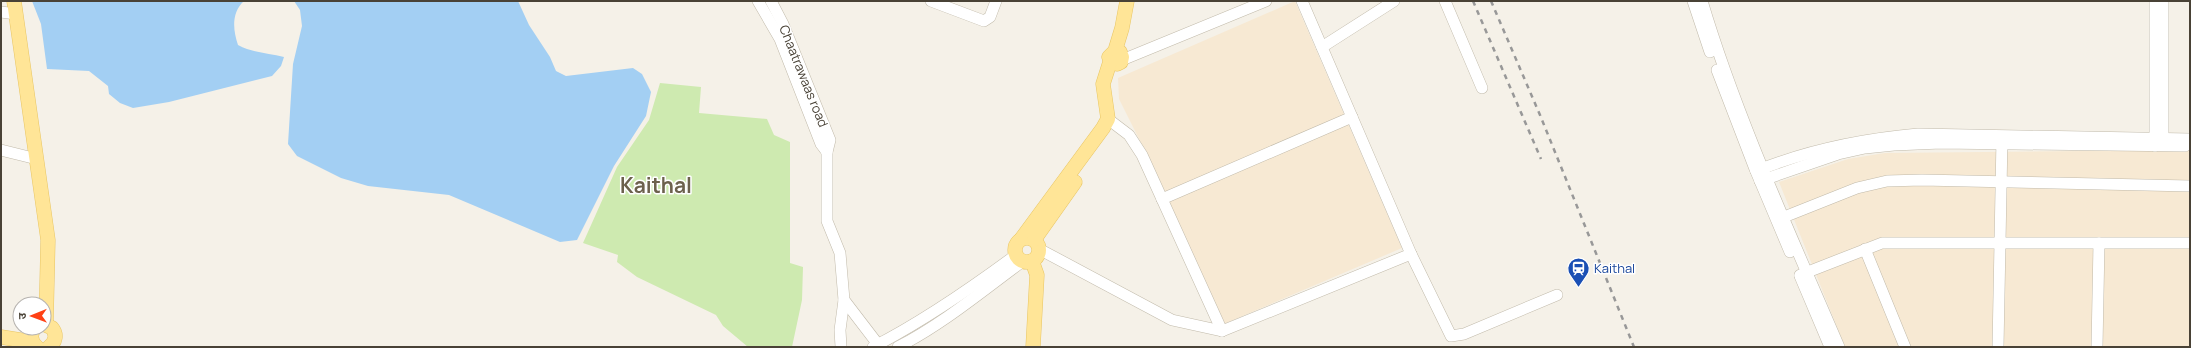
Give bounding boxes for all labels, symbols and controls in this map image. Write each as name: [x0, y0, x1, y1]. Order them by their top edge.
street label: Chaatrawaas road: [775, 22, 833, 130]
district label: Kaithal: [620, 171, 692, 199]
station icon: Kaithal: [1566, 255, 1592, 288]
place label: Kaithal: [1594, 259, 1635, 277]
north arrow: [12, 296, 52, 336]
text: उ: [14, 312, 29, 320]

